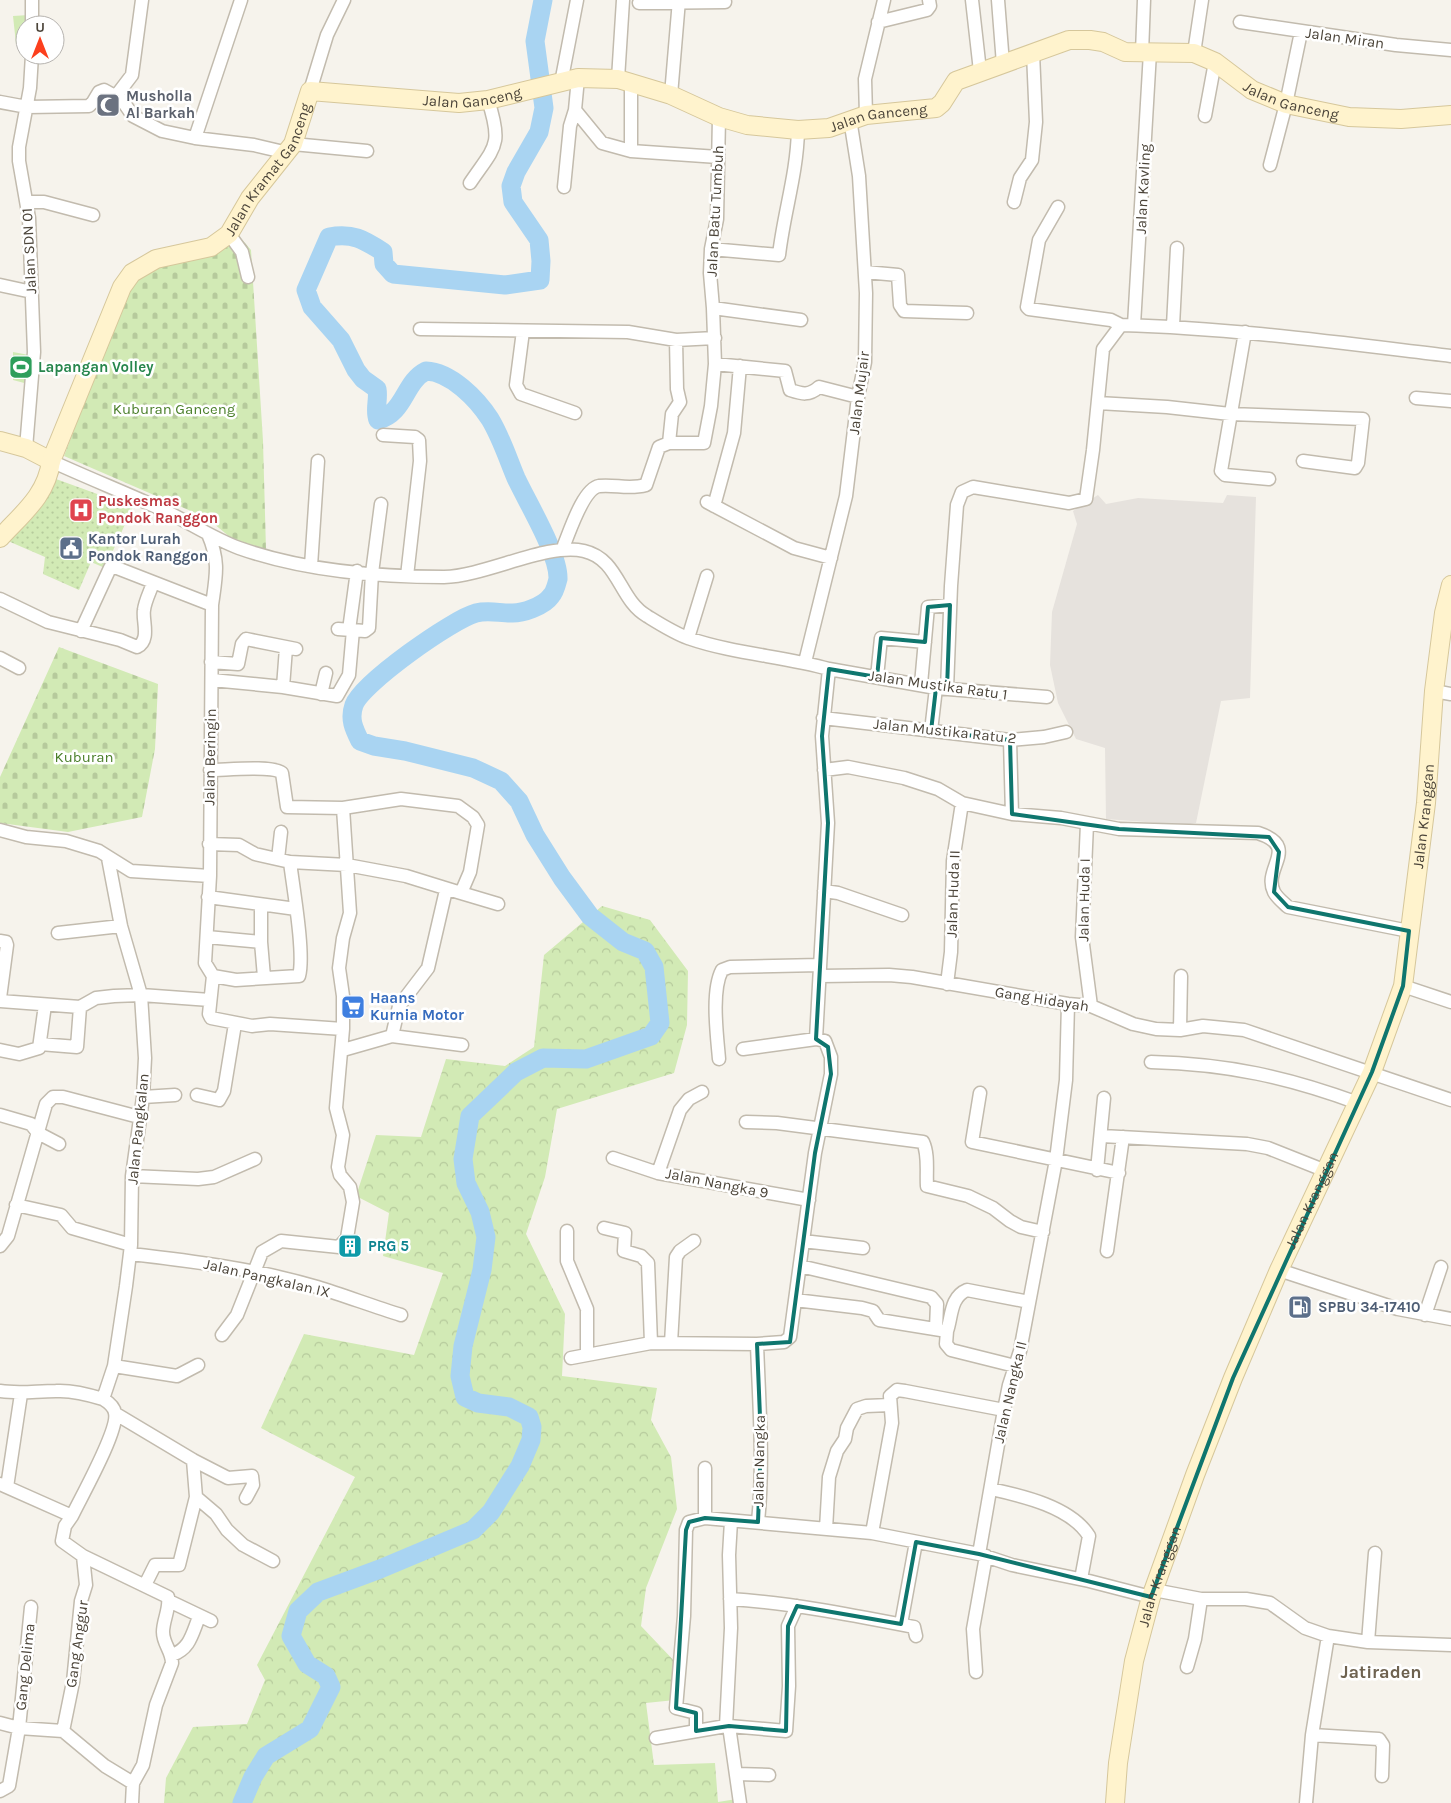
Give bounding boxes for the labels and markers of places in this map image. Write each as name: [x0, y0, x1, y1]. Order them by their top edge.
place label: Musholla Al Barkah: [126, 87, 195, 122]
mosque icon: Musholla Al Barkah: [95, 92, 121, 118]
sports icon: Lapangan Volley: [8, 354, 34, 380]
place label: Lapangan Volley: [38, 358, 154, 376]
place label: Puskesmas Pondok Ranggon: [98, 492, 218, 527]
hospital icon: Puskesmas Pondok Ranggon: [68, 497, 94, 523]
place label: Kantor Lurah Pondok Ranggon: [88, 530, 208, 565]
public building icon: Kantor Lurah Pondok Ranggon: [58, 535, 84, 561]
place label: Haans Kurnia Motor: [370, 989, 464, 1024]
supermarket icon: Haans Kurnia Motor: [340, 994, 366, 1020]
building icon: PRG 5: [337, 1233, 363, 1259]
place label: PRG 5: [368, 1237, 409, 1255]
fuel station icon: SPBU 34-17410: [1287, 1294, 1313, 1320]
place label: SPBU 34-17410: [1318, 1298, 1421, 1316]

